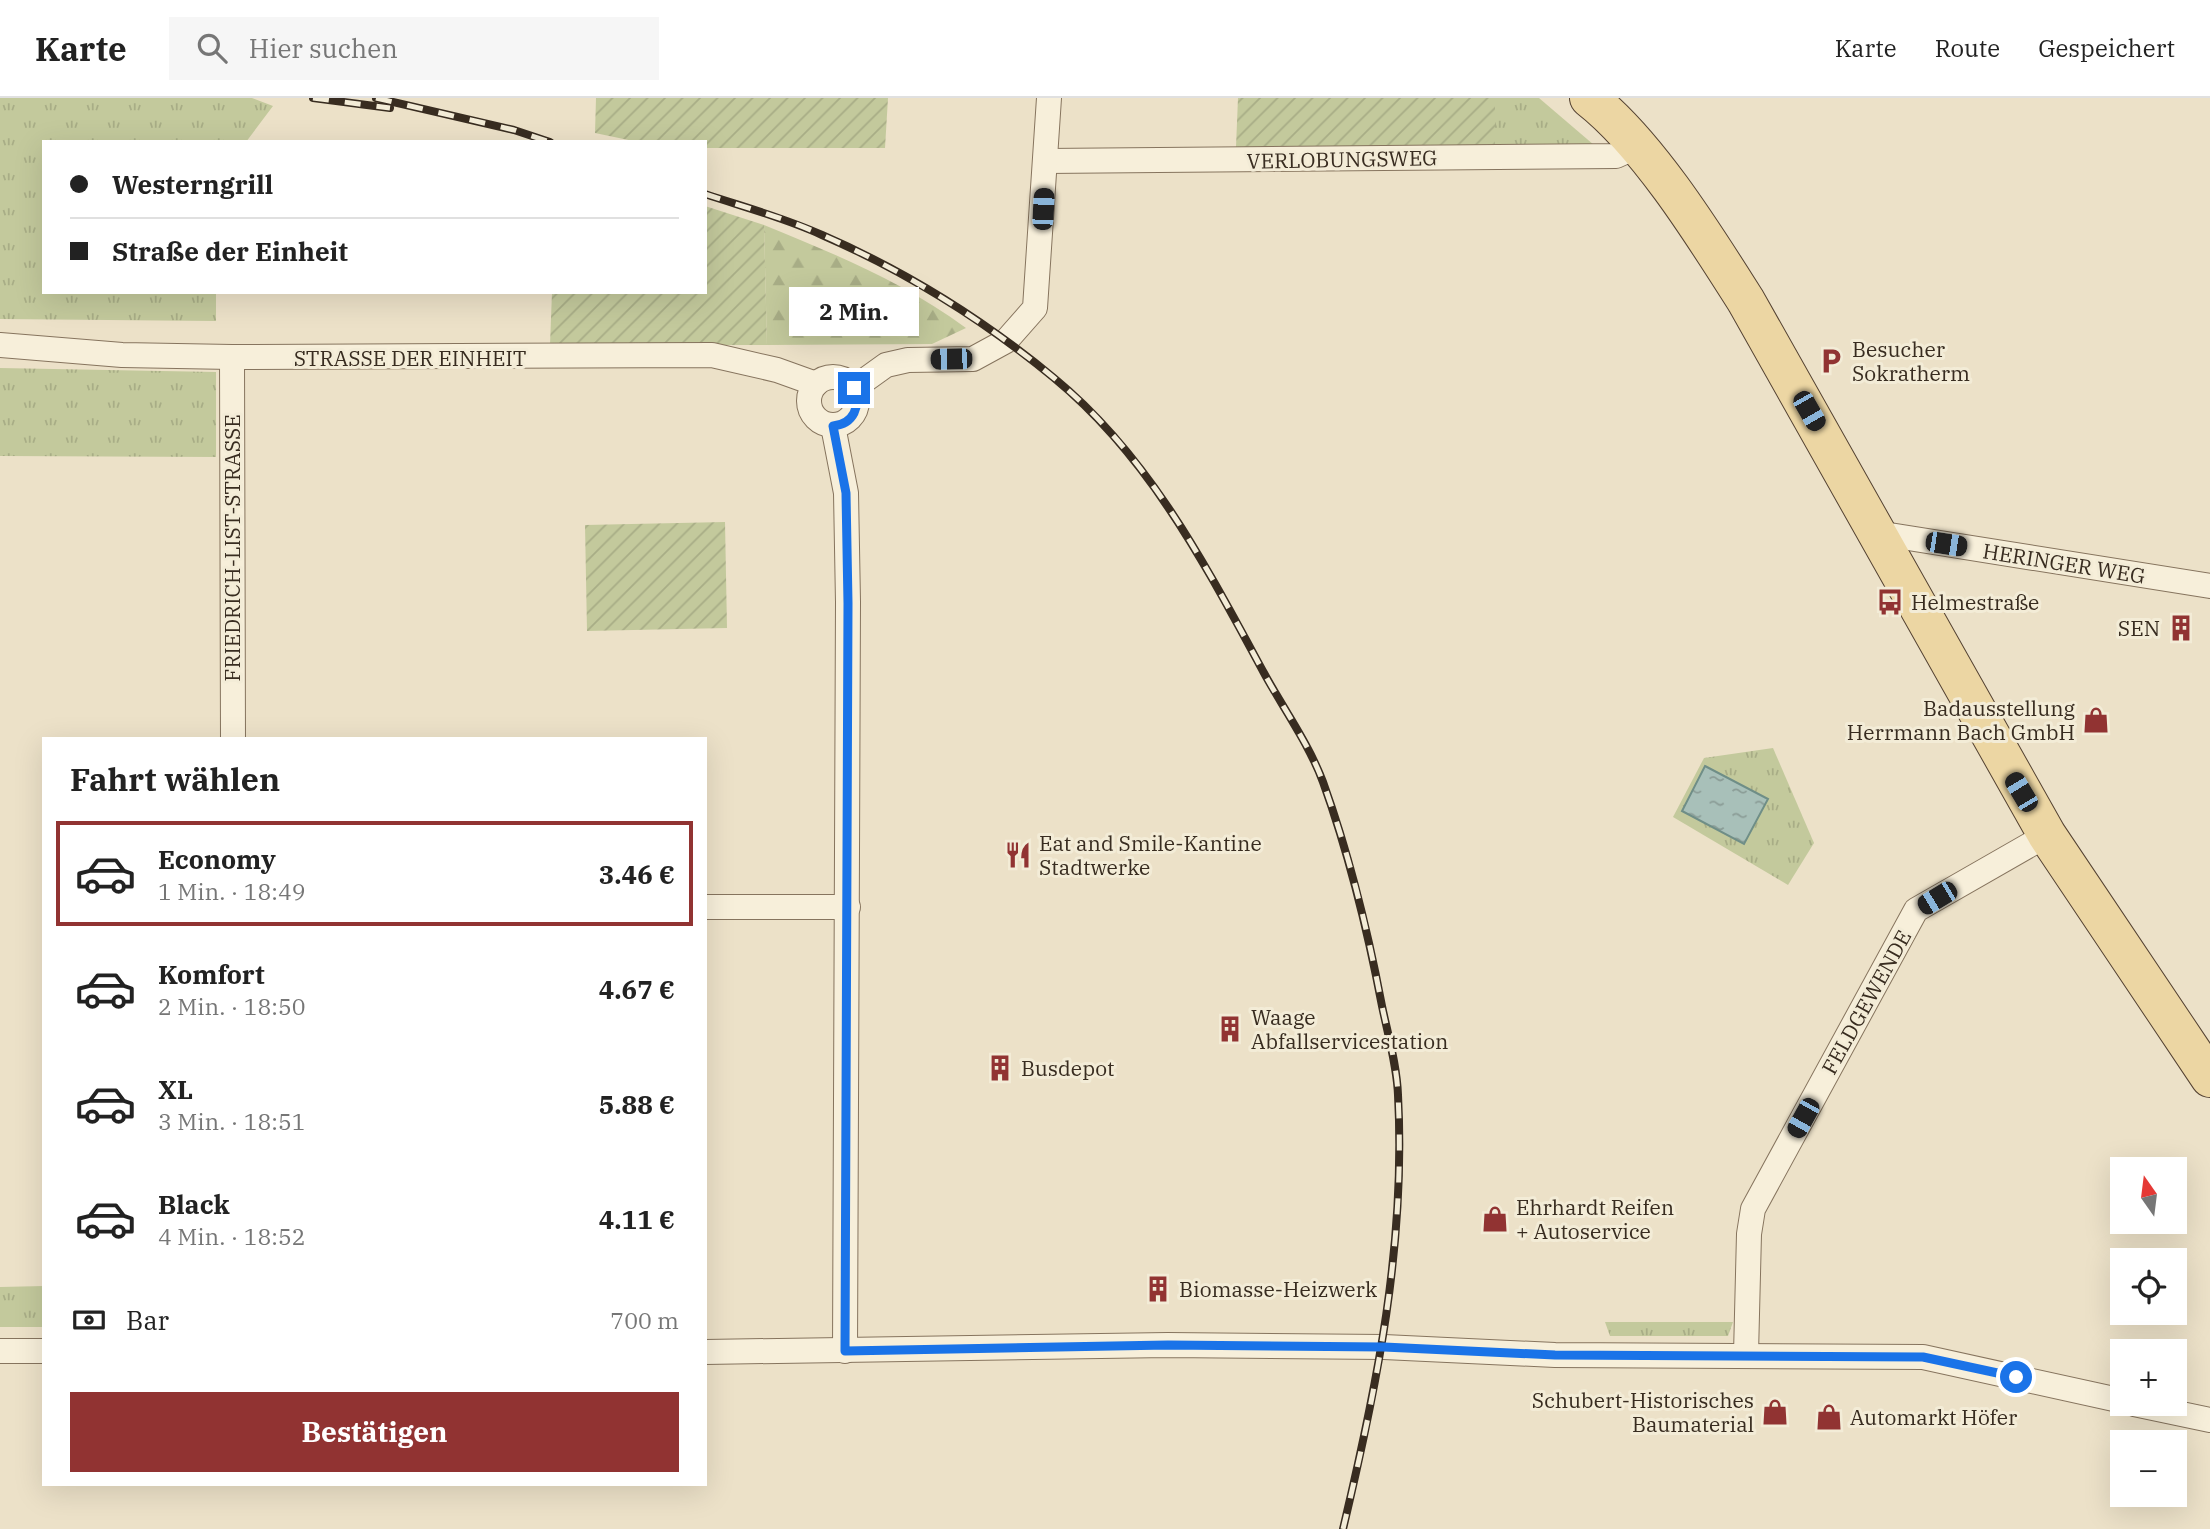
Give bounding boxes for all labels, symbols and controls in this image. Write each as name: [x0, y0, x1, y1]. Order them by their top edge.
search box: [169, 17, 659, 80]
text: Karte: [35, 27, 127, 70]
icon: search: [193, 29, 231, 67]
text: Hier suchen: [249, 31, 398, 65]
text: Karte: [1835, 32, 1897, 64]
text: Route: [1935, 32, 2000, 64]
text: Gespeichert: [2038, 32, 2175, 64]
street label: VERLOBUNGSWEG: [1246, 143, 1438, 175]
text: Westerngrill: [112, 167, 273, 201]
car: [1032, 187, 1055, 231]
text: Straße der Einheit: [112, 234, 348, 268]
callout: 2 Min.: [789, 286, 919, 336]
text: 2 Min.: [819, 296, 889, 326]
place label: Besucher Sokratherm: [1852, 335, 1970, 387]
street label: STRASSE DER EINHEIT: [294, 344, 526, 372]
parking icon: Besucher Sokratherm: [1816, 346, 1846, 376]
car: [930, 348, 973, 370]
route end: [838, 372, 870, 404]
car: [1790, 388, 1829, 434]
street label: FRIEDRICH-LIST-STRASSE: [218, 414, 246, 682]
car: [1924, 530, 1969, 558]
street label: HERINGER WEG: [1981, 536, 2147, 590]
bus stop icon: Helmestraße: [1875, 587, 1905, 617]
place label: Helmestraße: [1911, 588, 2039, 616]
building icon: SEN: [2166, 613, 2196, 643]
place label: SEN: [2118, 614, 2160, 642]
place label: Badausstellung Herrmann Bach GmbH: [1847, 694, 2076, 746]
shop icon: Badausstellung Herrmann Bach GmbH: [2081, 705, 2111, 735]
text: Fahrt wählen: [70, 758, 280, 800]
car: [2002, 769, 2041, 815]
place label: Eat and Smile-Kantine Stadtwerke: [1039, 829, 1262, 881]
restaurant icon: Eat and Smile-Kantine Stadtwerke: [1003, 840, 1033, 870]
icon: car: [74, 842, 137, 905]
text: Economy: [158, 842, 276, 876]
text: 3.46 €: [599, 857, 675, 891]
text: 1 Min. · 18:49: [158, 876, 305, 906]
car: [1914, 878, 1961, 918]
street label: FELDGEWENDE: [1815, 925, 1917, 1079]
icon: car: [74, 957, 137, 1020]
text: Komfort: [158, 957, 265, 991]
text: 4.67 €: [599, 972, 675, 1006]
text: 2 Min. · 18:50: [158, 991, 305, 1021]
place label: Waage Abfallservicestation: [1251, 1003, 1448, 1055]
building icon: Waage Abfallservicestation: [1215, 1014, 1245, 1044]
building icon: Busdepot: [985, 1053, 1015, 1083]
place label: Busdepot: [1021, 1054, 1114, 1082]
icon: car: [74, 1072, 137, 1135]
text: XL: [158, 1072, 193, 1106]
text: 5.88 €: [599, 1087, 675, 1121]
car: [1784, 1095, 1823, 1141]
text: 3 Min. · 18:51: [158, 1106, 305, 1136]
north arrow: [2110, 1157, 2188, 1234]
map controls: [2110, 1157, 2187, 1507]
icon: car: [74, 1187, 137, 1250]
text: Black: [158, 1187, 230, 1221]
place label: Ehrhardt Reifen + Autoservice: [1516, 1193, 1674, 1245]
text: 4.11 €: [599, 1202, 675, 1236]
shop icon: Ehrhardt Reifen + Autoservice: [1480, 1204, 1510, 1234]
text: 4 Min. · 18:52: [158, 1221, 305, 1251]
button: locate: [2110, 1248, 2187, 1325]
building icon: Biomasse-Heizwerk: [1143, 1274, 1173, 1304]
place label: Biomasse-Heizwerk: [1179, 1275, 1378, 1303]
icon: cash: [70, 1301, 108, 1339]
text: Bar: [126, 1303, 169, 1337]
text: 700 m: [610, 1305, 679, 1335]
button: +: [2110, 1339, 2187, 1416]
route start: [2000, 1361, 2032, 1393]
place label: Schubert-Historisches Baumaterial: [1532, 1386, 1754, 1438]
button: Bestätigen: [70, 1392, 679, 1472]
shop icon: Schubert-Historisches Baumaterial: [1760, 1397, 1790, 1427]
shop icon: Automarkt Höfer: [1814, 1402, 1844, 1432]
place label: Automarkt Höfer: [1850, 1403, 2018, 1431]
button: −: [2110, 1430, 2187, 1507]

